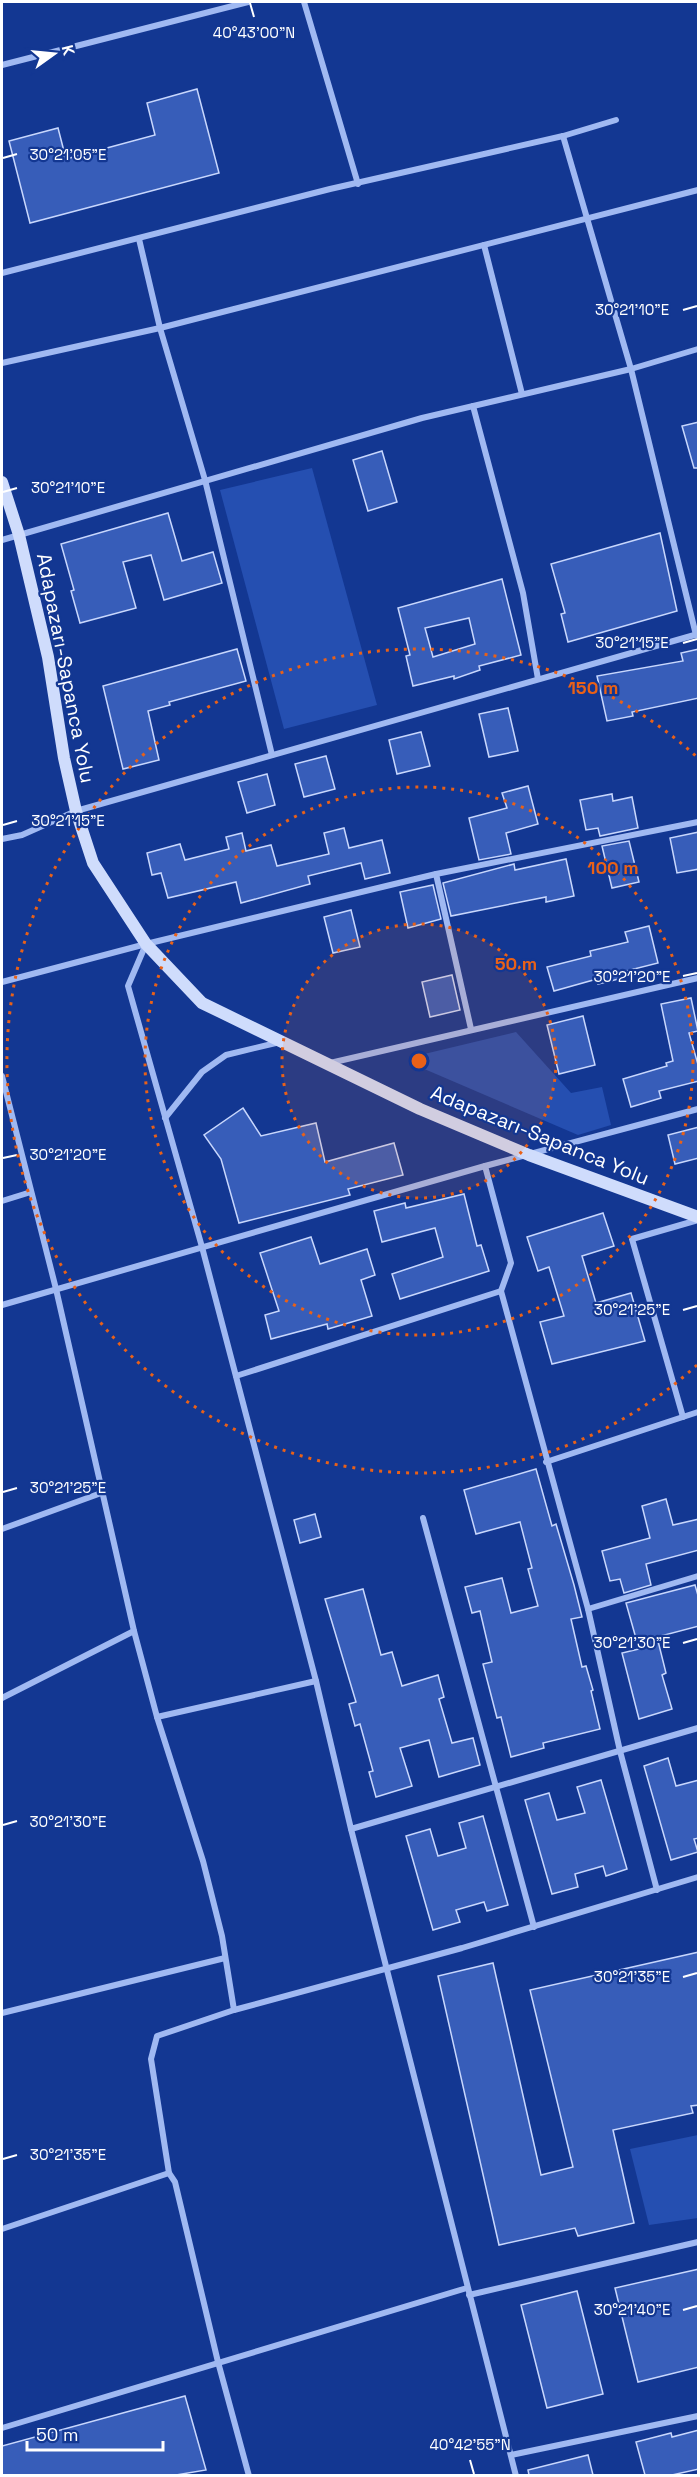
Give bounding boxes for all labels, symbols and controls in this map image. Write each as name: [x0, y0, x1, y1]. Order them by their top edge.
text: 40°43'00"N: [213, 23, 295, 42]
north arrow: [24, 24, 84, 84]
text: K: [57, 43, 79, 58]
text: 30°21'05"E: [30, 145, 106, 164]
text: 30°21'10"E: [595, 300, 669, 319]
text: 30°21'10"E: [31, 478, 105, 497]
street label: Adapazarı-Sapanca Yolu: [31, 551, 101, 785]
text: 30°21'15"E: [595, 633, 669, 652]
text: 150 m: [568, 676, 618, 699]
text: 30°21'15"E: [31, 811, 105, 830]
text: 100 m: [587, 856, 639, 879]
text: 50 m: [495, 952, 537, 975]
text: 30°21'20"E: [594, 967, 670, 986]
centre of rings: [409, 1051, 429, 1071]
street label: Adapazarı-Sapanca Yolu: [427, 1079, 653, 1191]
text: 30°21'20"E: [30, 1145, 106, 1164]
text: 30°21'25"E: [594, 1300, 670, 1319]
text: 30°21'25"E: [30, 1478, 106, 1497]
text: 30°21'30"E: [594, 1633, 670, 1652]
text: 30°21'30"E: [30, 1812, 106, 1831]
text: 30°21'35"E: [594, 1967, 670, 1986]
text: 30°21'35"E: [30, 2145, 106, 2164]
text: 30°21'40"E: [594, 2300, 670, 2319]
scale bar: [27, 2414, 164, 2452]
text: 50 m: [36, 2423, 78, 2446]
text: 40°42'55"N: [429, 2435, 511, 2454]

